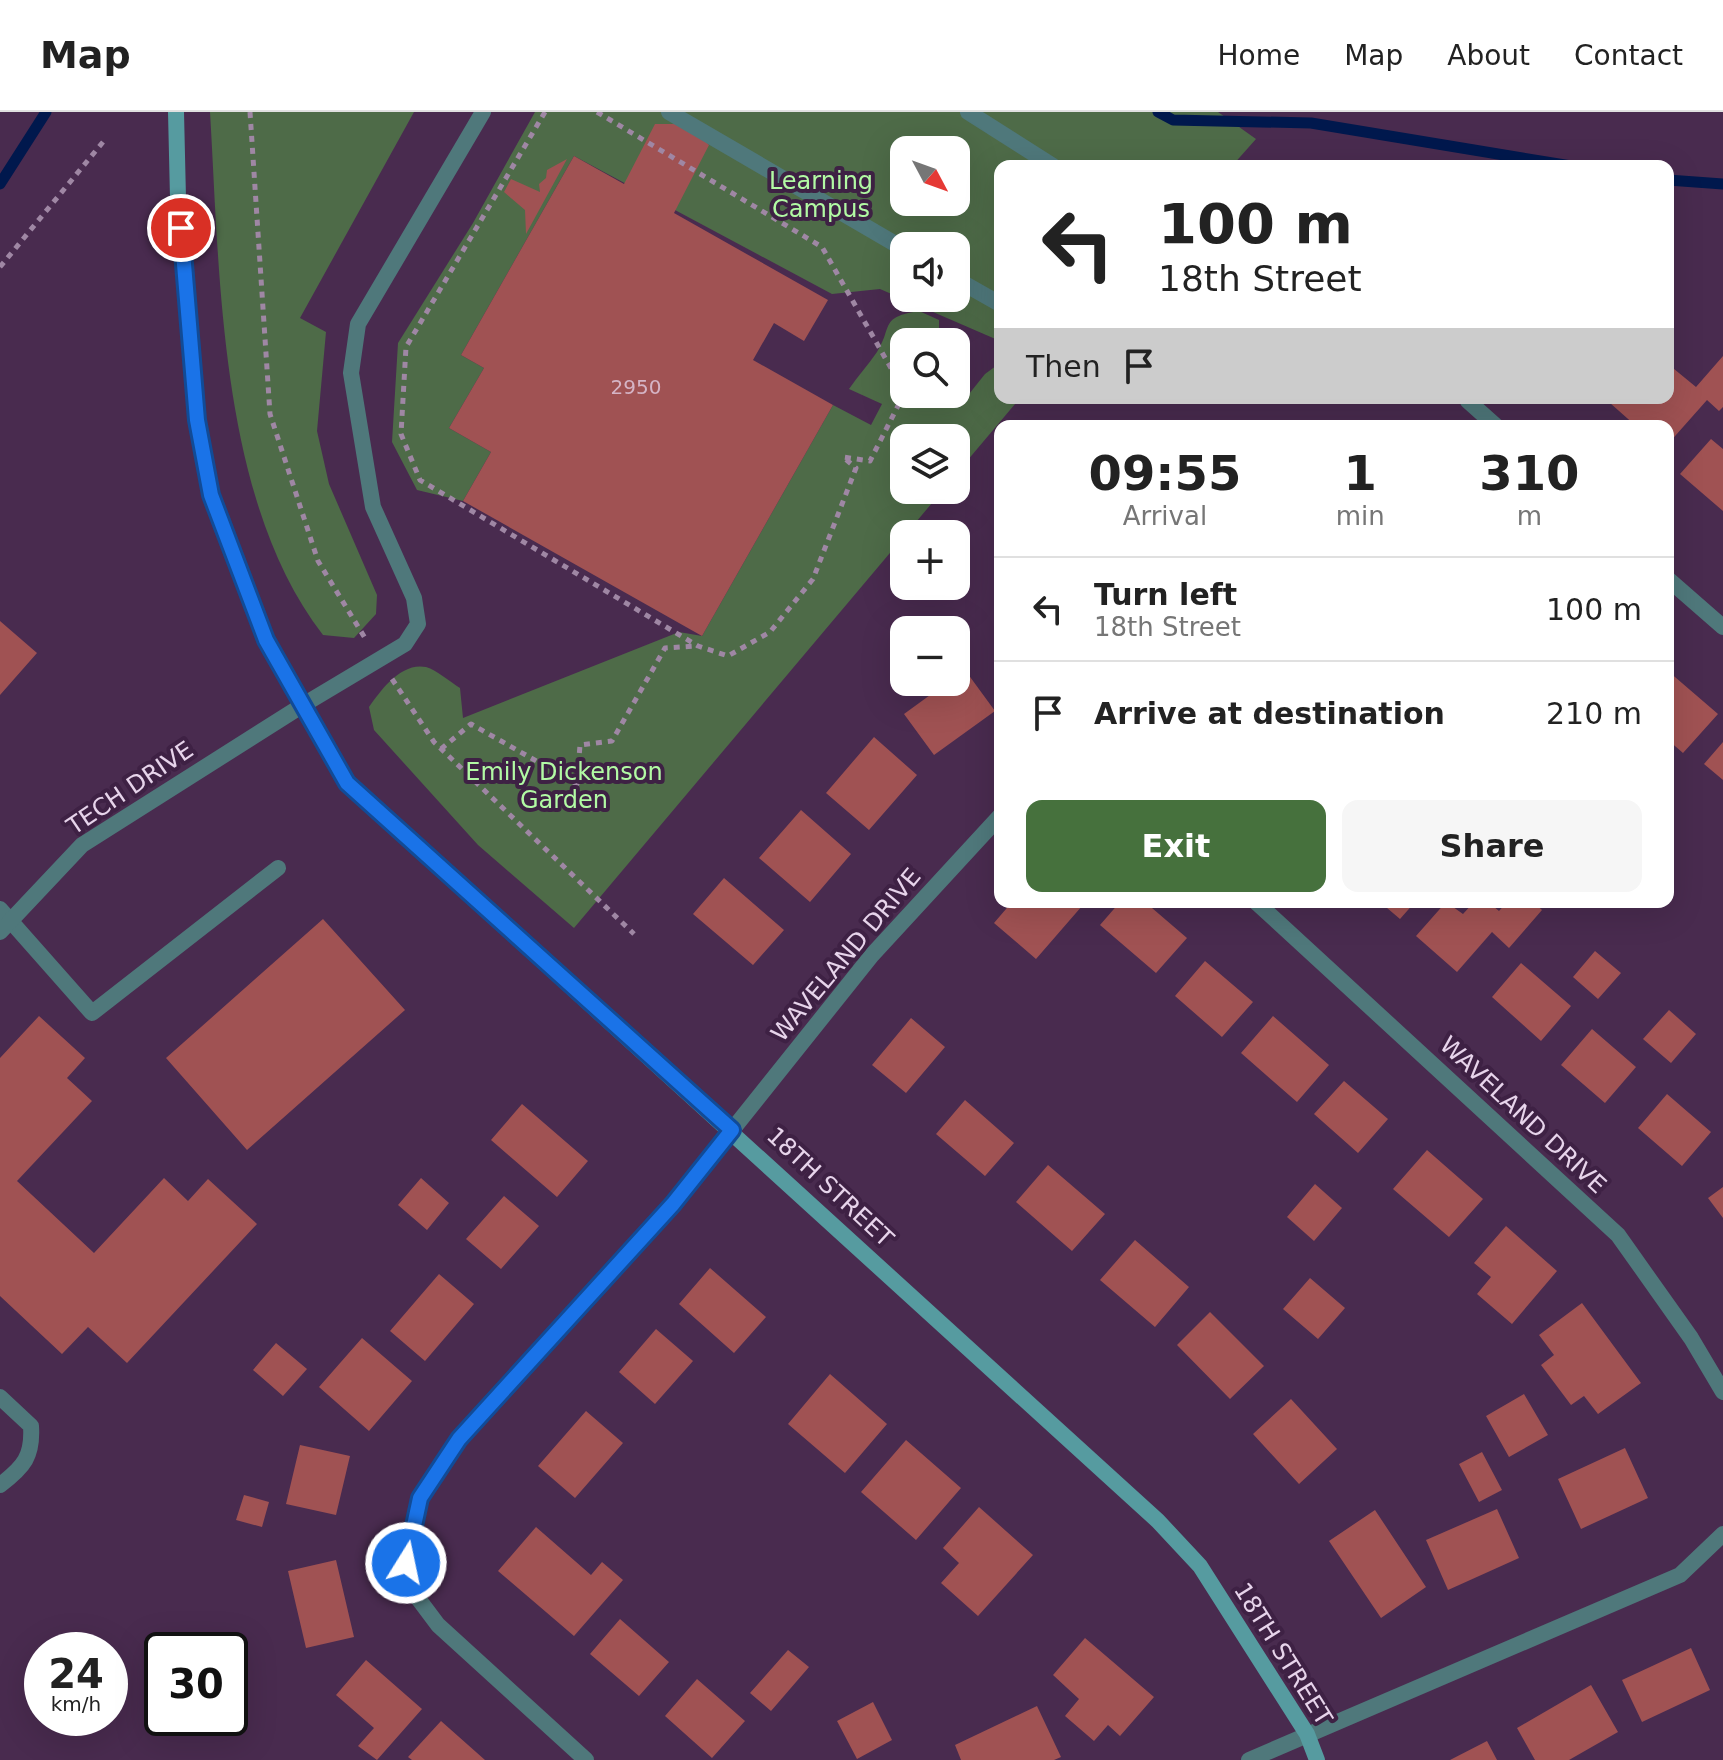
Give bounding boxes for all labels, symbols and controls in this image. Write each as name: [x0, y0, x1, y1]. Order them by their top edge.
text: Map: [40, 33, 131, 77]
text: Home: [1217, 39, 1300, 72]
text: Map: [1344, 39, 1403, 72]
text: About: [1447, 39, 1530, 72]
text: Contact: [1574, 39, 1683, 72]
north arrow: [890, 136, 970, 216]
map controls: [890, 136, 970, 696]
park label: Learning Campus: [769, 167, 873, 223]
text: 100 m: [1158, 191, 1353, 256]
icon: left: [1026, 192, 1130, 296]
pin: [147, 194, 215, 262]
icon: arrive: [159, 206, 203, 250]
button: sound: [890, 232, 970, 312]
text: 18th Street: [1158, 258, 1362, 299]
button: search: [890, 328, 970, 408]
icon: arrive: [1117, 344, 1161, 388]
text: Then: [1026, 349, 1101, 384]
house number: 2950: [611, 375, 661, 399]
button: layers: [890, 424, 970, 504]
text: 09:55: [1088, 445, 1241, 501]
text: 1: [1344, 445, 1377, 501]
text: 310: [1479, 445, 1579, 501]
text: Arrival: [1123, 501, 1207, 531]
text: min: [1336, 501, 1385, 531]
text: m: [1517, 501, 1542, 531]
button: +: [890, 520, 970, 600]
text: Turn left: [1094, 577, 1237, 612]
icon: left: [1026, 587, 1070, 631]
text: 100 m: [1546, 592, 1642, 627]
text: 18th Street: [1094, 612, 1241, 642]
button: −: [890, 616, 970, 696]
icon: arrive: [1026, 691, 1070, 735]
text: Arrive at destination: [1094, 696, 1445, 731]
text: 210 m: [1546, 696, 1642, 731]
street label: TECH DRIVE: [61, 736, 198, 841]
park label: Emily Dickenson Garden: [465, 758, 663, 814]
button: Exit: [1026, 800, 1326, 892]
button: Share: [1342, 800, 1642, 892]
street label: WAVELAND DRIVE: [765, 863, 927, 1047]
street label: WAVELAND DRIVE: [1434, 1031, 1612, 1199]
street label: 18TH STREET: [761, 1121, 899, 1253]
position arrow: [364, 1521, 448, 1605]
street label: 18TH STREET: [1228, 1578, 1338, 1731]
speed limit sign: 30: [144, 1632, 248, 1736]
text: 24: [48, 1651, 104, 1697]
text: km/h: [51, 1692, 101, 1716]

